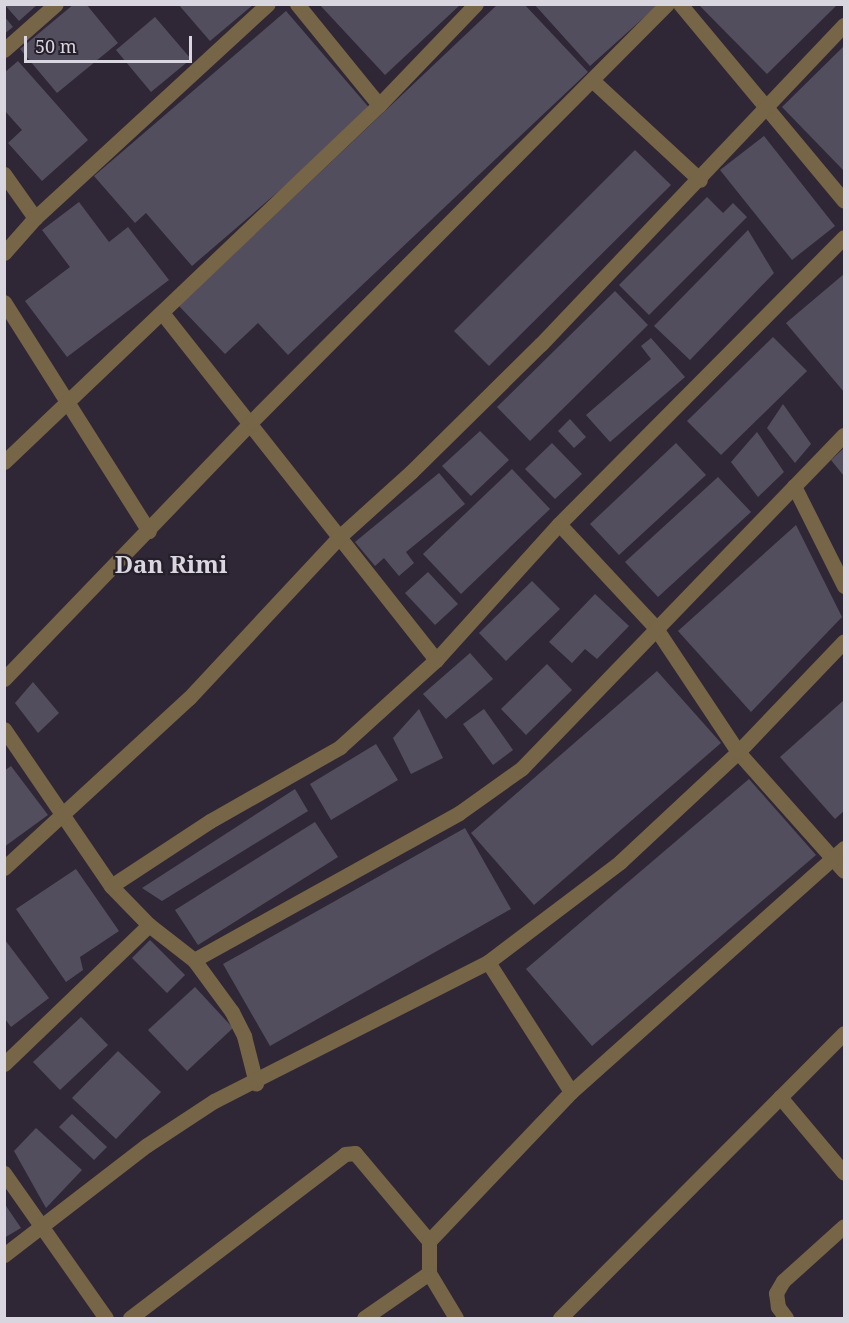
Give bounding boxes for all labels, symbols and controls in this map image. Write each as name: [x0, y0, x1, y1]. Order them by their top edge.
scale bar: [27, 24, 195, 62]
text: 50 m: [35, 34, 77, 58]
district label: Dan Rimi: [115, 550, 227, 578]

